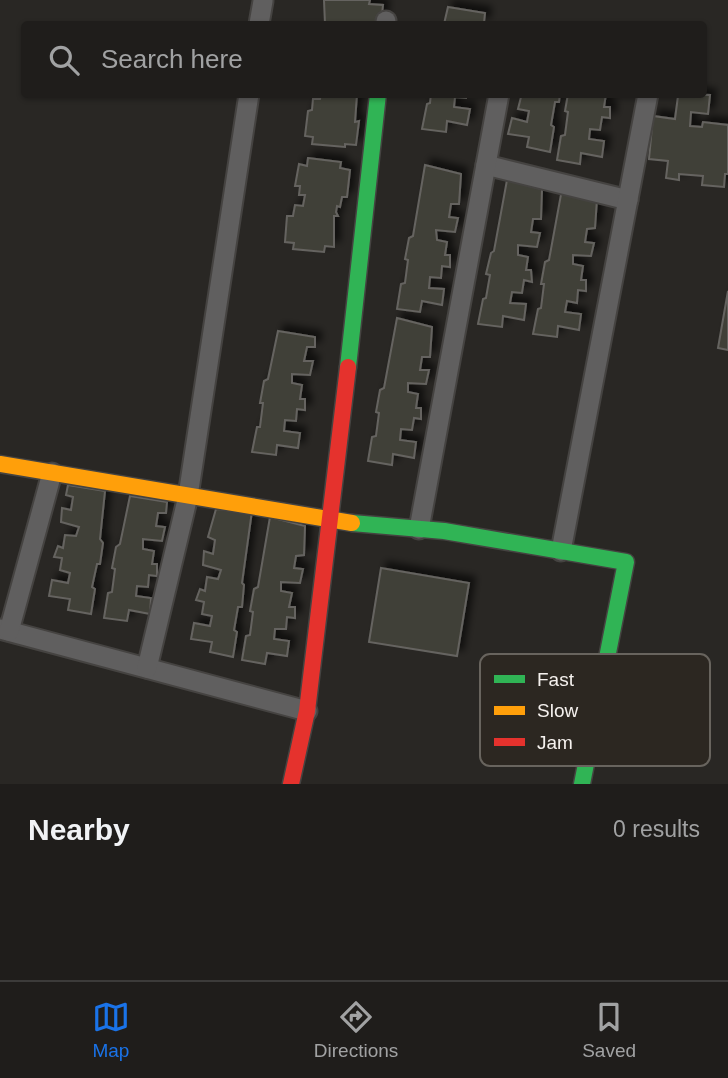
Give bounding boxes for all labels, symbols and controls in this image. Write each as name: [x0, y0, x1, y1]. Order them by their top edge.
search box: [21, 21, 707, 98]
icon: search: [45, 41, 83, 79]
text: Search here: [101, 44, 243, 74]
legend: [480, 654, 710, 766]
text: Fast: [537, 669, 575, 690]
text: Slow: [537, 700, 578, 721]
text: Jam: [537, 732, 573, 753]
text: Nearby: [28, 813, 130, 846]
text: 0 results: [613, 816, 700, 842]
tab: Map: [92, 998, 130, 1062]
tab: Directions: [314, 998, 398, 1062]
tab: Saved: [582, 998, 636, 1062]

